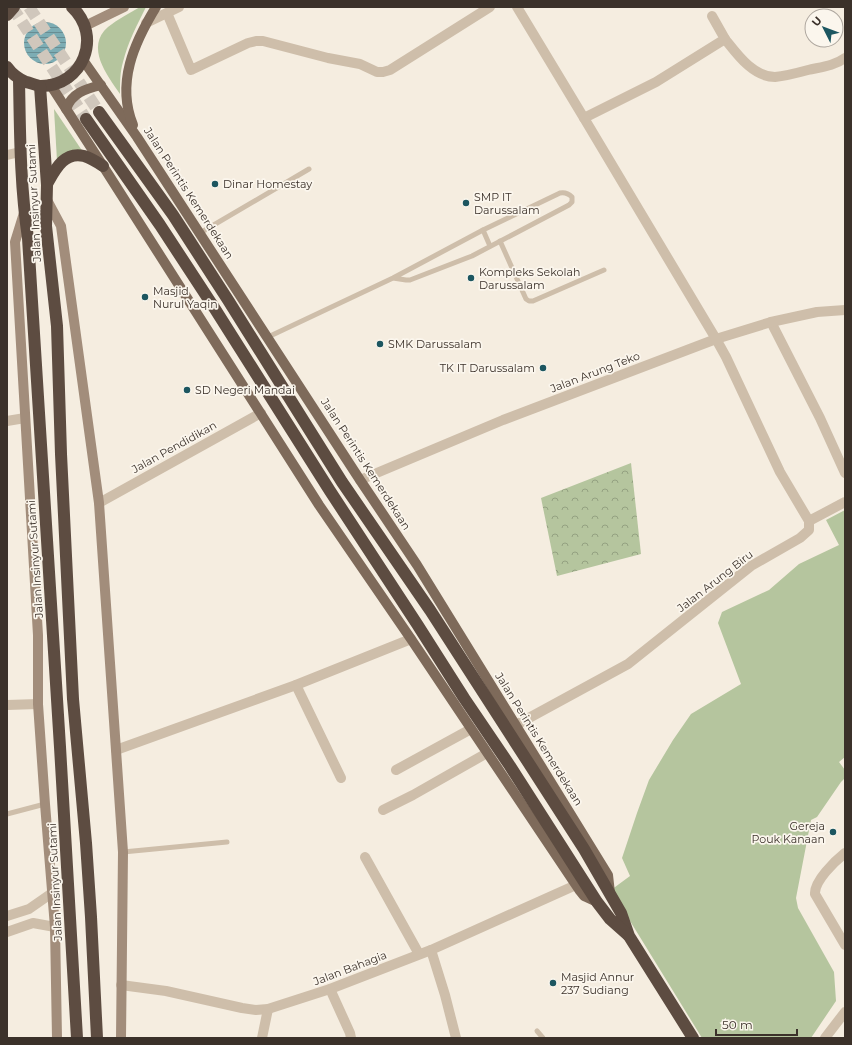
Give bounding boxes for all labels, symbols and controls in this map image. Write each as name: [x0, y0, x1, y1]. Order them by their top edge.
north arrow: [804, 8, 844, 48]
text: U: [808, 13, 825, 29]
street label: Jalan Perintis Kemerdekaan: [141, 124, 237, 262]
street label: Jalan Insinyur Sutami: [24, 144, 44, 263]
place label: Dinar Homestay: [223, 177, 312, 191]
marker: Dinar Homestay: [210, 179, 220, 189]
place label: SMP IT Darussalam: [474, 190, 540, 217]
marker: SMP IT Darussalam: [461, 198, 471, 208]
place label: Kompleks Sekolah Darussalam: [479, 265, 580, 292]
marker: Kompleks Sekolah Darussalam: [466, 273, 476, 283]
place label: Masjid Nurul Yaqin: [153, 284, 218, 311]
marker: Masjid Nurul Yaqin: [140, 292, 150, 302]
place label: SMK Darussalam: [388, 337, 482, 351]
marker: SMK Darussalam: [375, 339, 385, 349]
street label: Jalan Arung Teko: [547, 348, 642, 396]
place label: TK IT Darussalam: [440, 361, 535, 375]
marker: TK IT Darussalam: [538, 363, 548, 373]
place label: SD Negeri Mandai: [195, 383, 295, 397]
marker: SD Negeri Mandai: [182, 385, 192, 395]
street label: Jalan Perintis Kemerdekaan: [318, 395, 414, 533]
street label: Jalan Pendidikan: [128, 418, 219, 477]
street label: Jalan Insinyur Sutami: [24, 499, 46, 619]
street label: Jalan Arung Biru: [674, 547, 756, 616]
street label: Jalan Perintis Kemerdekaan: [492, 669, 586, 808]
place label: Gereja Pouk Kanaan: [751, 819, 825, 846]
street label: Jalan Insinyur Sutami: [45, 823, 65, 942]
marker: Gereja Pouk Kanaan: [828, 827, 838, 837]
street label: Jalan Bahagia: [310, 948, 389, 989]
place label: Masjid Annur 237 Sudiang: [561, 970, 634, 997]
marker: Masjid Annur 237 Sudiang: [548, 978, 558, 988]
scale bar: [716, 1011, 797, 1037]
text: 50 m: [722, 1017, 753, 1032]

